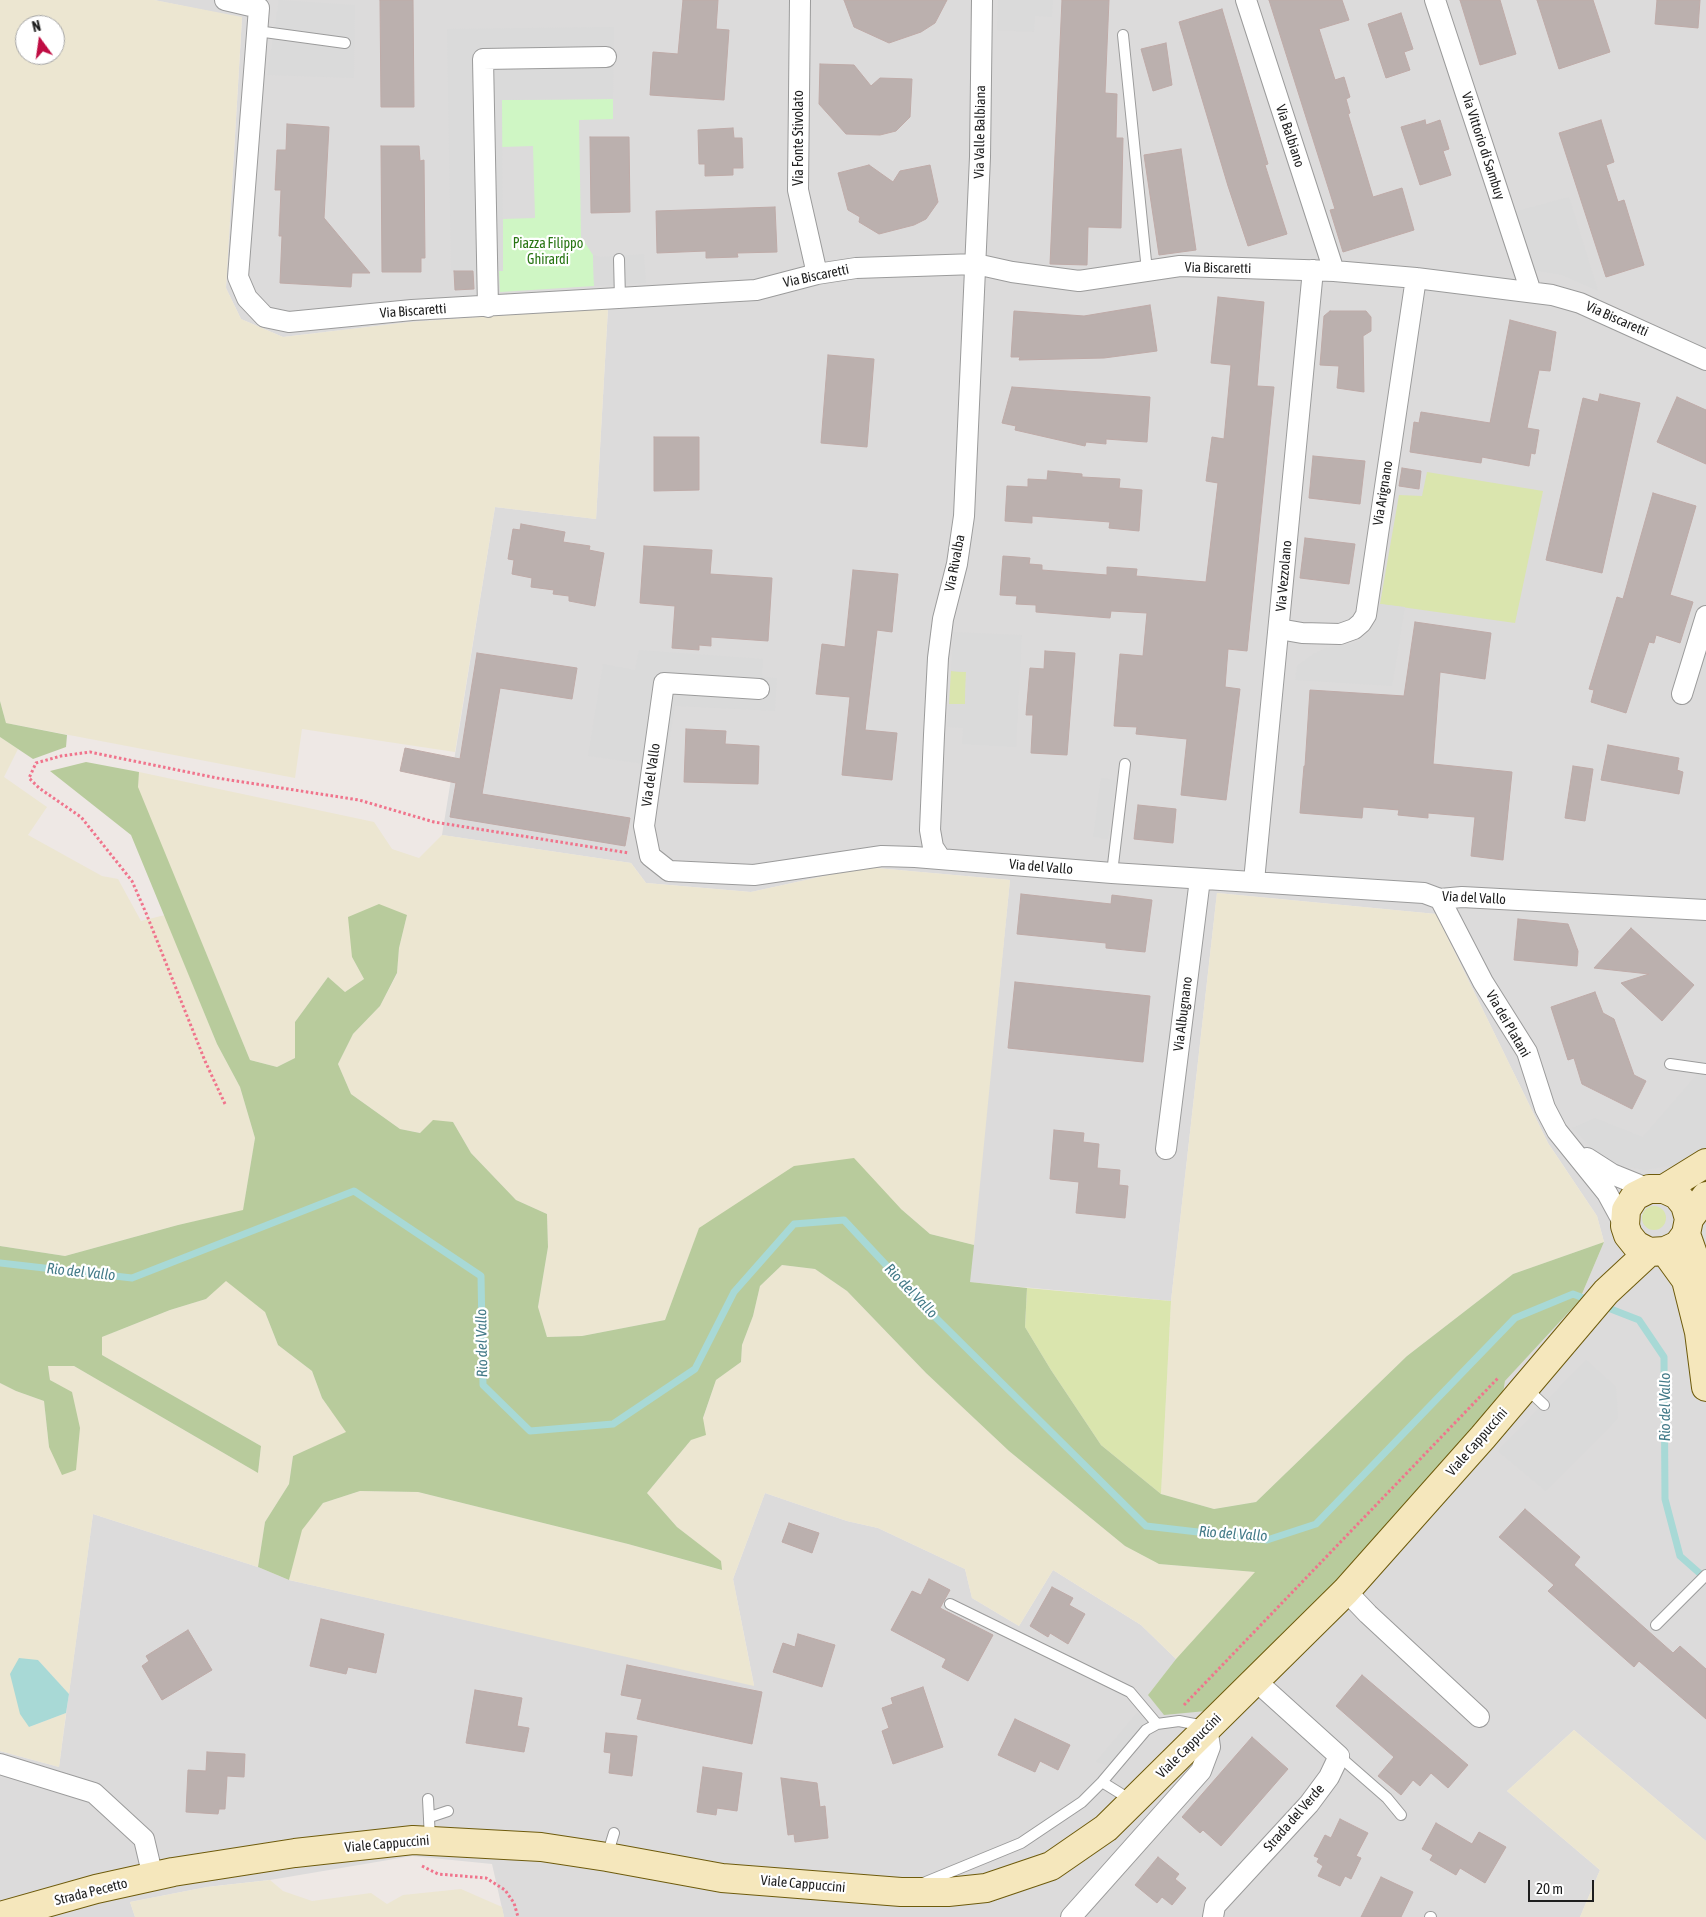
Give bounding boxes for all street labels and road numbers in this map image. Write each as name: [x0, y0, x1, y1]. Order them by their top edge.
street label: Via Valle Balbiana: [971, 85, 989, 179]
street label: Via Fonte Stivolato: [791, 90, 807, 186]
street label: Via Vittorio di Sambuy: [1458, 90, 1508, 202]
street label: Via Balbiano: [1272, 102, 1308, 170]
street label: Via Biscaretti: [1184, 259, 1252, 277]
street label: Via Biscaretti: [782, 261, 850, 291]
street label: Via Biscaretti: [1583, 298, 1651, 340]
street label: Via Biscaretti: [379, 300, 447, 322]
street label: Via Arignano: [1370, 459, 1396, 527]
street label: Via Rivalba: [941, 533, 969, 593]
street label: Via Vezzolano: [1273, 540, 1295, 612]
street label: Via del Vallo: [638, 742, 664, 808]
street label: Via del Vallo: [1008, 856, 1074, 878]
street label: Via del Vallo: [1442, 888, 1506, 908]
street label: Via Albugnano: [1170, 976, 1196, 1052]
street label: Via dei Platani: [1482, 988, 1534, 1060]
street label: Viale Cappuccini: [1443, 1404, 1511, 1480]
street label: Viale Cappuccini: [1153, 1710, 1225, 1782]
street label: Strada del Verde: [1260, 1781, 1328, 1855]
street label: Viale Cappuccini: [344, 1832, 430, 1856]
street label: Viale Cappuccini: [760, 1872, 846, 1896]
street label: Strada Pecetto: [53, 1875, 129, 1909]

